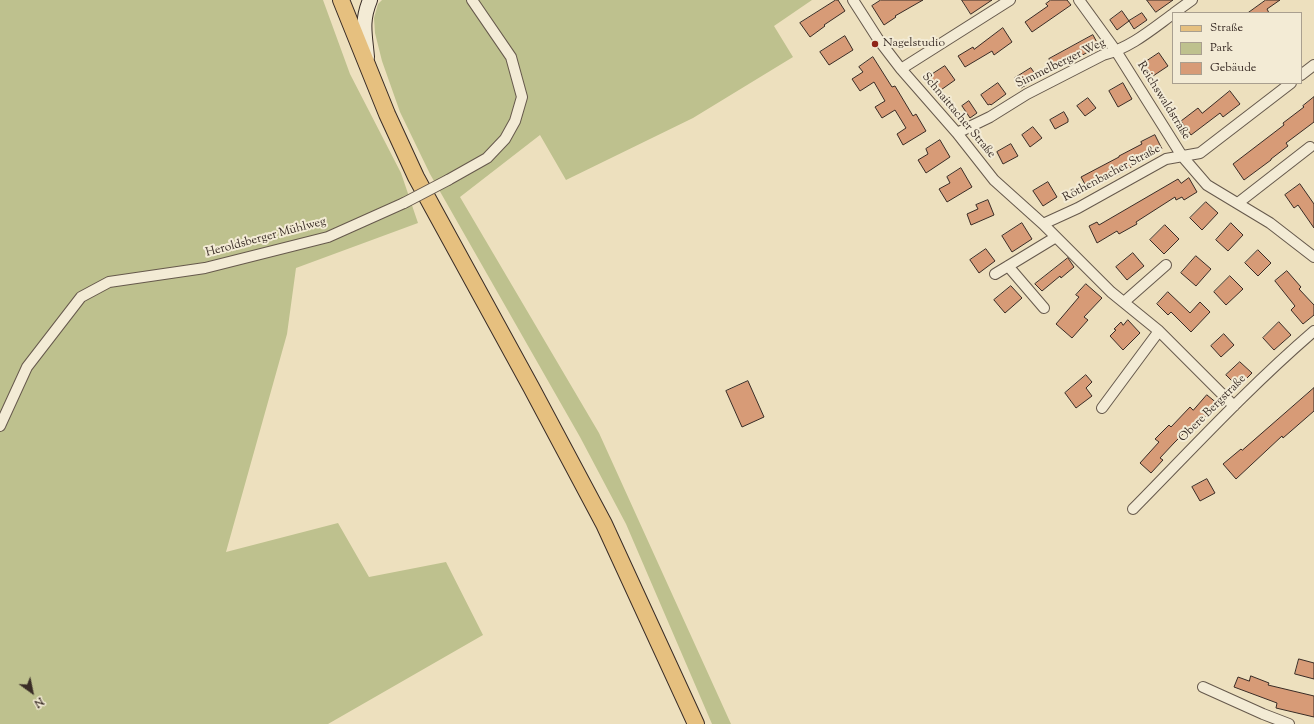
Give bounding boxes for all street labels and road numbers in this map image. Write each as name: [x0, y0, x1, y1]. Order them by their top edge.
street label: Simmelberger Weg: [1014, 36, 1108, 92]
street label: Reichswaldstraße: [1133, 59, 1193, 143]
street label: Schnaittacher Straße: [918, 70, 998, 162]
street label: Röthenbacher Straße: [1061, 142, 1163, 206]
street label: Heroldsberger Mühlweg: [204, 215, 328, 261]
street label: Obere Bergstraße: [1176, 372, 1250, 446]

